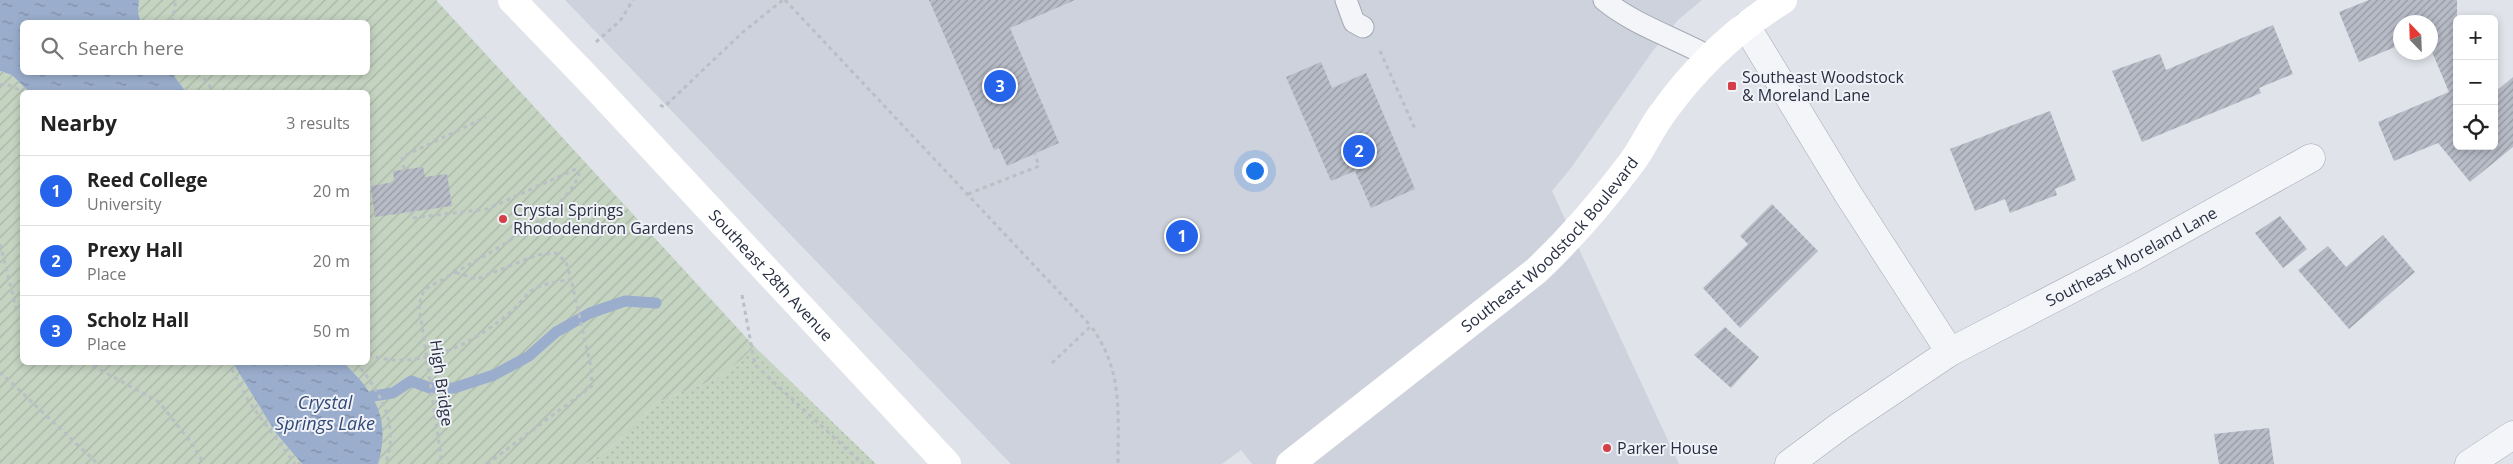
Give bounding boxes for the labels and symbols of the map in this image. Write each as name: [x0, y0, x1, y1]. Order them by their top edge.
north arrow: [2393, 15, 2438, 60]
place label: Southeast Woodstock & Moreland Lane: [1742, 66, 1905, 106]
pin: 3: [984, 67, 1016, 105]
marker: Southeast Woodstock & Moreland Lane: [1726, 80, 1738, 92]
pin: 2: [1343, 132, 1375, 170]
street label: Southeast Woodstock Boulevard: [1456, 152, 1643, 337]
your location: [1242, 158, 1268, 184]
place label: Crystal Springs Rhododendron Gardens: [513, 199, 694, 239]
street label: Southeast Moreland Lane: [2042, 202, 2221, 311]
street label: Southeast 28th Avenue: [704, 205, 838, 346]
marker: Crystal Springs Rhododendron Gardens: [497, 213, 509, 225]
pin: 1: [1166, 217, 1198, 255]
street label: High Bridge: [425, 338, 459, 428]
water label: Crystal Springs Lake: [275, 390, 375, 435]
place label: Parker House: [1617, 437, 1718, 459]
marker: Parker House: [1601, 442, 1613, 454]

